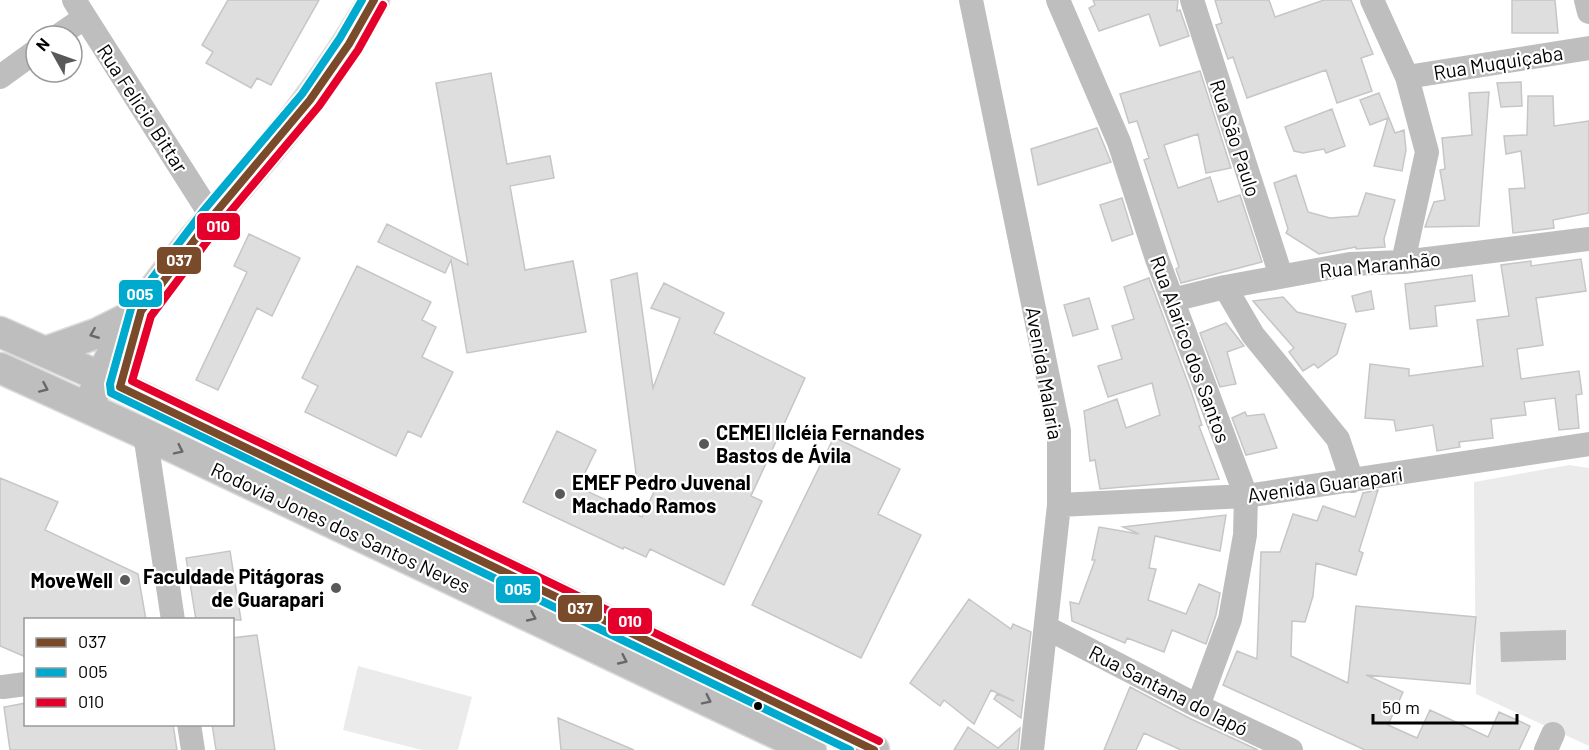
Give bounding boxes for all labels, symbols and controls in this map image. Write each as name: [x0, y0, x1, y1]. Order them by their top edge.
north arrow: [24, 24, 84, 84]
text: N: [31, 34, 53, 54]
street label: Rua Felicio Bittar: [93, 39, 193, 177]
street label: Rua Muquiçaba: [1432, 40, 1564, 84]
street label: Rua São Paulo: [1206, 76, 1266, 200]
line badge: 010: [196, 212, 241, 241]
text: 010: [206, 216, 230, 235]
line badge: 037: [156, 246, 202, 275]
street label: Rua Maranhão: [1318, 246, 1442, 282]
text: 037: [166, 250, 192, 269]
street label: Rua Alarico dos Santos: [1146, 252, 1236, 446]
line badge: 005: [118, 279, 163, 308]
text: 005: [127, 284, 154, 303]
street label: Avenida Malaria: [1022, 305, 1068, 441]
one-way arrow: [89, 327, 100, 339]
one-way arrow: [37, 380, 48, 392]
place label: CEMEI Ilcléia Fernandes Bastos de Ávila: [716, 420, 925, 467]
marker: CEMEI Ilcléia Fernandes Bastos de Ávila: [697, 437, 711, 451]
one-way arrow: [172, 443, 183, 455]
street label: Rodovia Jones dos Santos Neves: [208, 456, 474, 598]
street label: Avenida Guarapari: [1246, 461, 1404, 507]
place label: EMEF Pedro Juvenal Machado Ramos: [572, 470, 751, 517]
marker: EMEF Pedro Juvenal Machado Ramos: [553, 487, 567, 501]
place label: Faculdade Pitágoras de Guarapari: [143, 564, 324, 611]
place label: MoveWell: [30, 568, 113, 592]
marker: MoveWell: [118, 573, 132, 587]
line badge: 005: [495, 575, 541, 604]
text: 005: [505, 579, 532, 598]
marker: Faculdade Pitágoras de Guarapari: [329, 581, 343, 595]
line badge: 037: [557, 594, 603, 623]
text: 037: [567, 598, 593, 617]
line badge: 010: [607, 607, 653, 635]
one-way arrow: [525, 609, 536, 621]
text: 010: [618, 611, 642, 630]
legend: [24, 618, 234, 726]
text: 037: [78, 630, 106, 652]
street label: Rua Santana do Iapó: [1086, 640, 1252, 740]
one-way arrow: [616, 653, 627, 665]
text: 005: [78, 660, 108, 682]
scale bar: [1373, 687, 1517, 725]
text: 010: [78, 690, 104, 712]
one-way arrow: [700, 693, 711, 705]
text: 50 m: [1382, 696, 1420, 718]
unlabelled marker: [752, 700, 764, 712]

